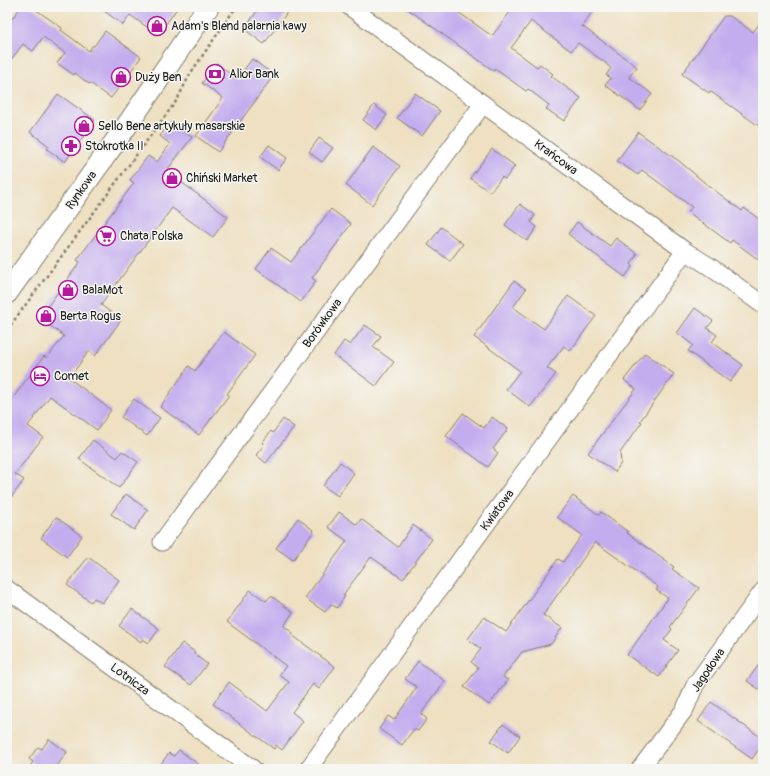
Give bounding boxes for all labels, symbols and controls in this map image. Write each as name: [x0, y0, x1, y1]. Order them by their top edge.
shop icon: Adam's Blend palarnia kawy: [146, 15, 168, 37]
place label: Adam's Blend palarnia kawy: [171, 19, 307, 34]
bank icon: Alior Bank: [204, 63, 226, 85]
shop icon: Duży Ben: [110, 66, 132, 88]
place label: Alior Bank: [229, 67, 279, 82]
place label: Duży Ben: [135, 70, 182, 85]
shop icon: Sello Bene artykuły masarskie: [73, 115, 95, 137]
place label: Sello Bene artykuły masarskie: [98, 119, 245, 134]
pharmacy icon: Stokrotka II: [60, 135, 82, 157]
street label: Krańcowa: [531, 137, 581, 178]
place label: Stokrotka II: [85, 139, 144, 154]
shop icon: Chiński Market: [161, 167, 183, 189]
street label: Rynkowa: [63, 168, 100, 213]
place label: Chiński Market: [186, 171, 258, 186]
supermarket icon: Chata Polska: [95, 225, 117, 247]
place label: Chata Polska: [120, 229, 184, 244]
shop icon: BalaMot: [57, 279, 79, 301]
place label: BalaMot: [82, 283, 123, 298]
street label: Borówkowa: [300, 295, 346, 351]
shop icon: Berta Rogus: [35, 305, 57, 327]
place label: Berta Rogus: [60, 309, 121, 324]
hotel icon: Comet: [29, 365, 51, 387]
place label: Comet: [54, 369, 89, 384]
street label: Kwiatowa: [477, 486, 518, 534]
street label: Jagodowa: [688, 645, 729, 695]
street label: Lotnicza: [107, 660, 153, 699]

